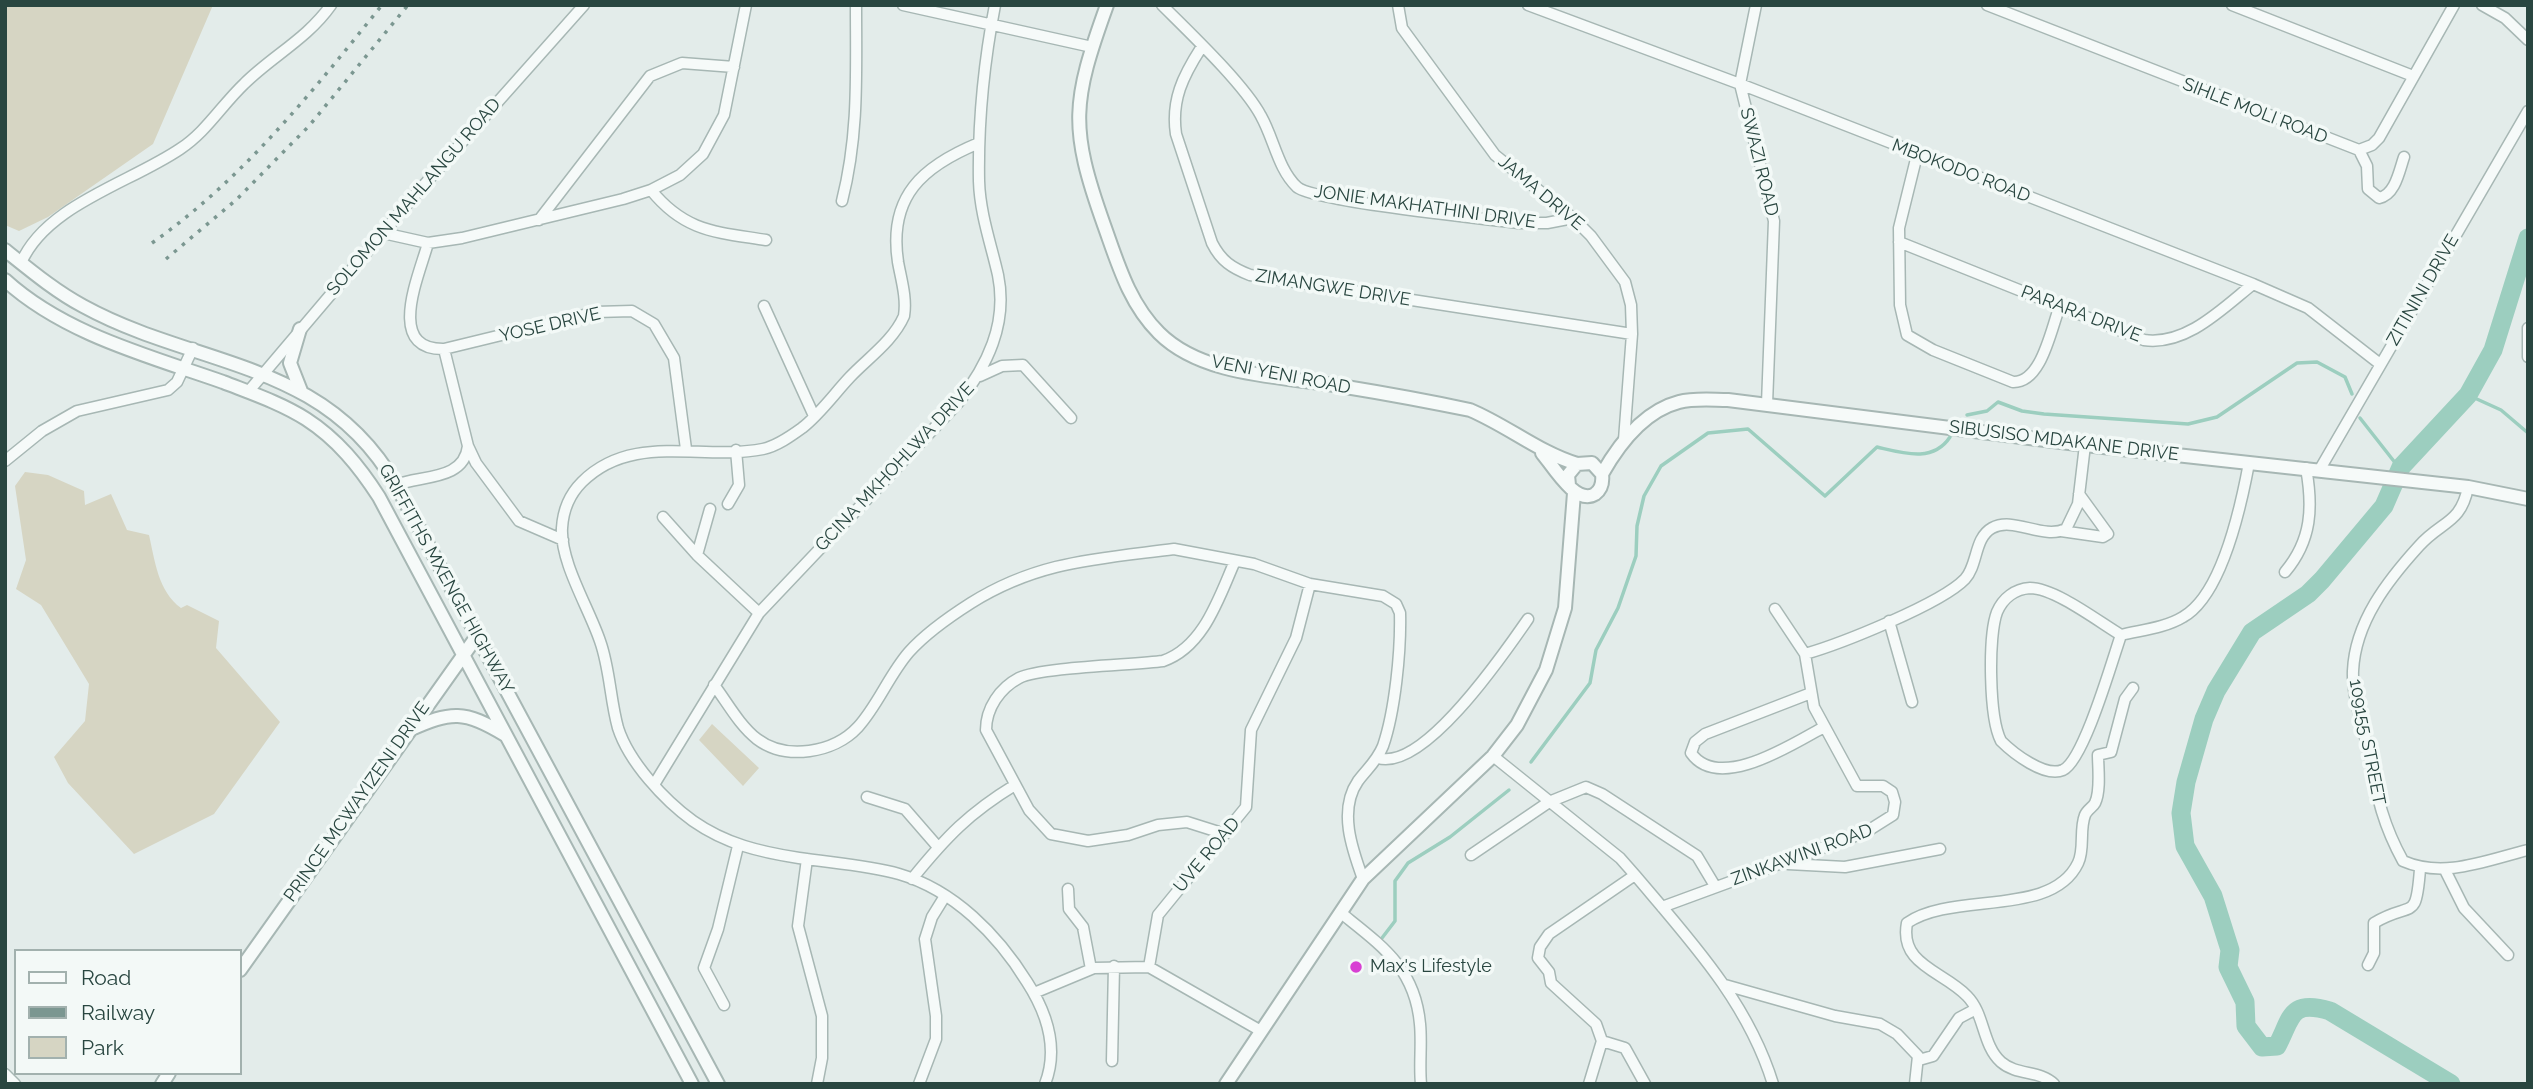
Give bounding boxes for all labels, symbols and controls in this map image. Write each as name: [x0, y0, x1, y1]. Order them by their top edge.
street label: SIHLE MOLI ROAD: [2180, 73, 2330, 149]
street label: SOLOMON MAHLANGU ROAD: [322, 94, 506, 300]
street label: SWAZI ROAD: [1735, 106, 1783, 218]
street label: MBOKODO ROAD: [1889, 135, 2033, 207]
street label: JAMA DRIVE: [1494, 151, 1588, 235]
street label: JONIE MAKHATHINI DRIVE: [1313, 181, 1537, 233]
street label: ZITININI DRIVE: [2382, 231, 2464, 349]
street label: ZIMANGWE DRIVE: [1254, 265, 1412, 311]
street label: PARARA DRIVE: [2018, 281, 2144, 347]
street label: YOSE DRIVE: [497, 303, 603, 347]
street label: VENI YENI ROAD: [1209, 351, 1353, 399]
street label: GCINA MKHOHLWA DRIVE: [811, 378, 979, 556]
street label: SIBUSISO MDAKANE DRIVE: [1948, 416, 2180, 466]
street label: GRIFFITHS MXENGE HIGHWAY: [374, 460, 518, 698]
street label: 109155 STREET: [2344, 677, 2390, 807]
street label: PRINCE MCWAYIZENI DRIVE: [280, 698, 434, 906]
street label: UVE ROAD: [1169, 813, 1245, 897]
street label: ZINKAWINI ROAD: [1729, 819, 1875, 891]
legend: [14, 949, 242, 1075]
place label: Max's Lifestyle: [1370, 956, 1492, 978]
marker: Max's Lifestyle: [1348, 959, 1364, 975]
text: Road: [81, 965, 131, 990]
text: Railway: [81, 1000, 155, 1025]
text: Park: [81, 1035, 124, 1060]

